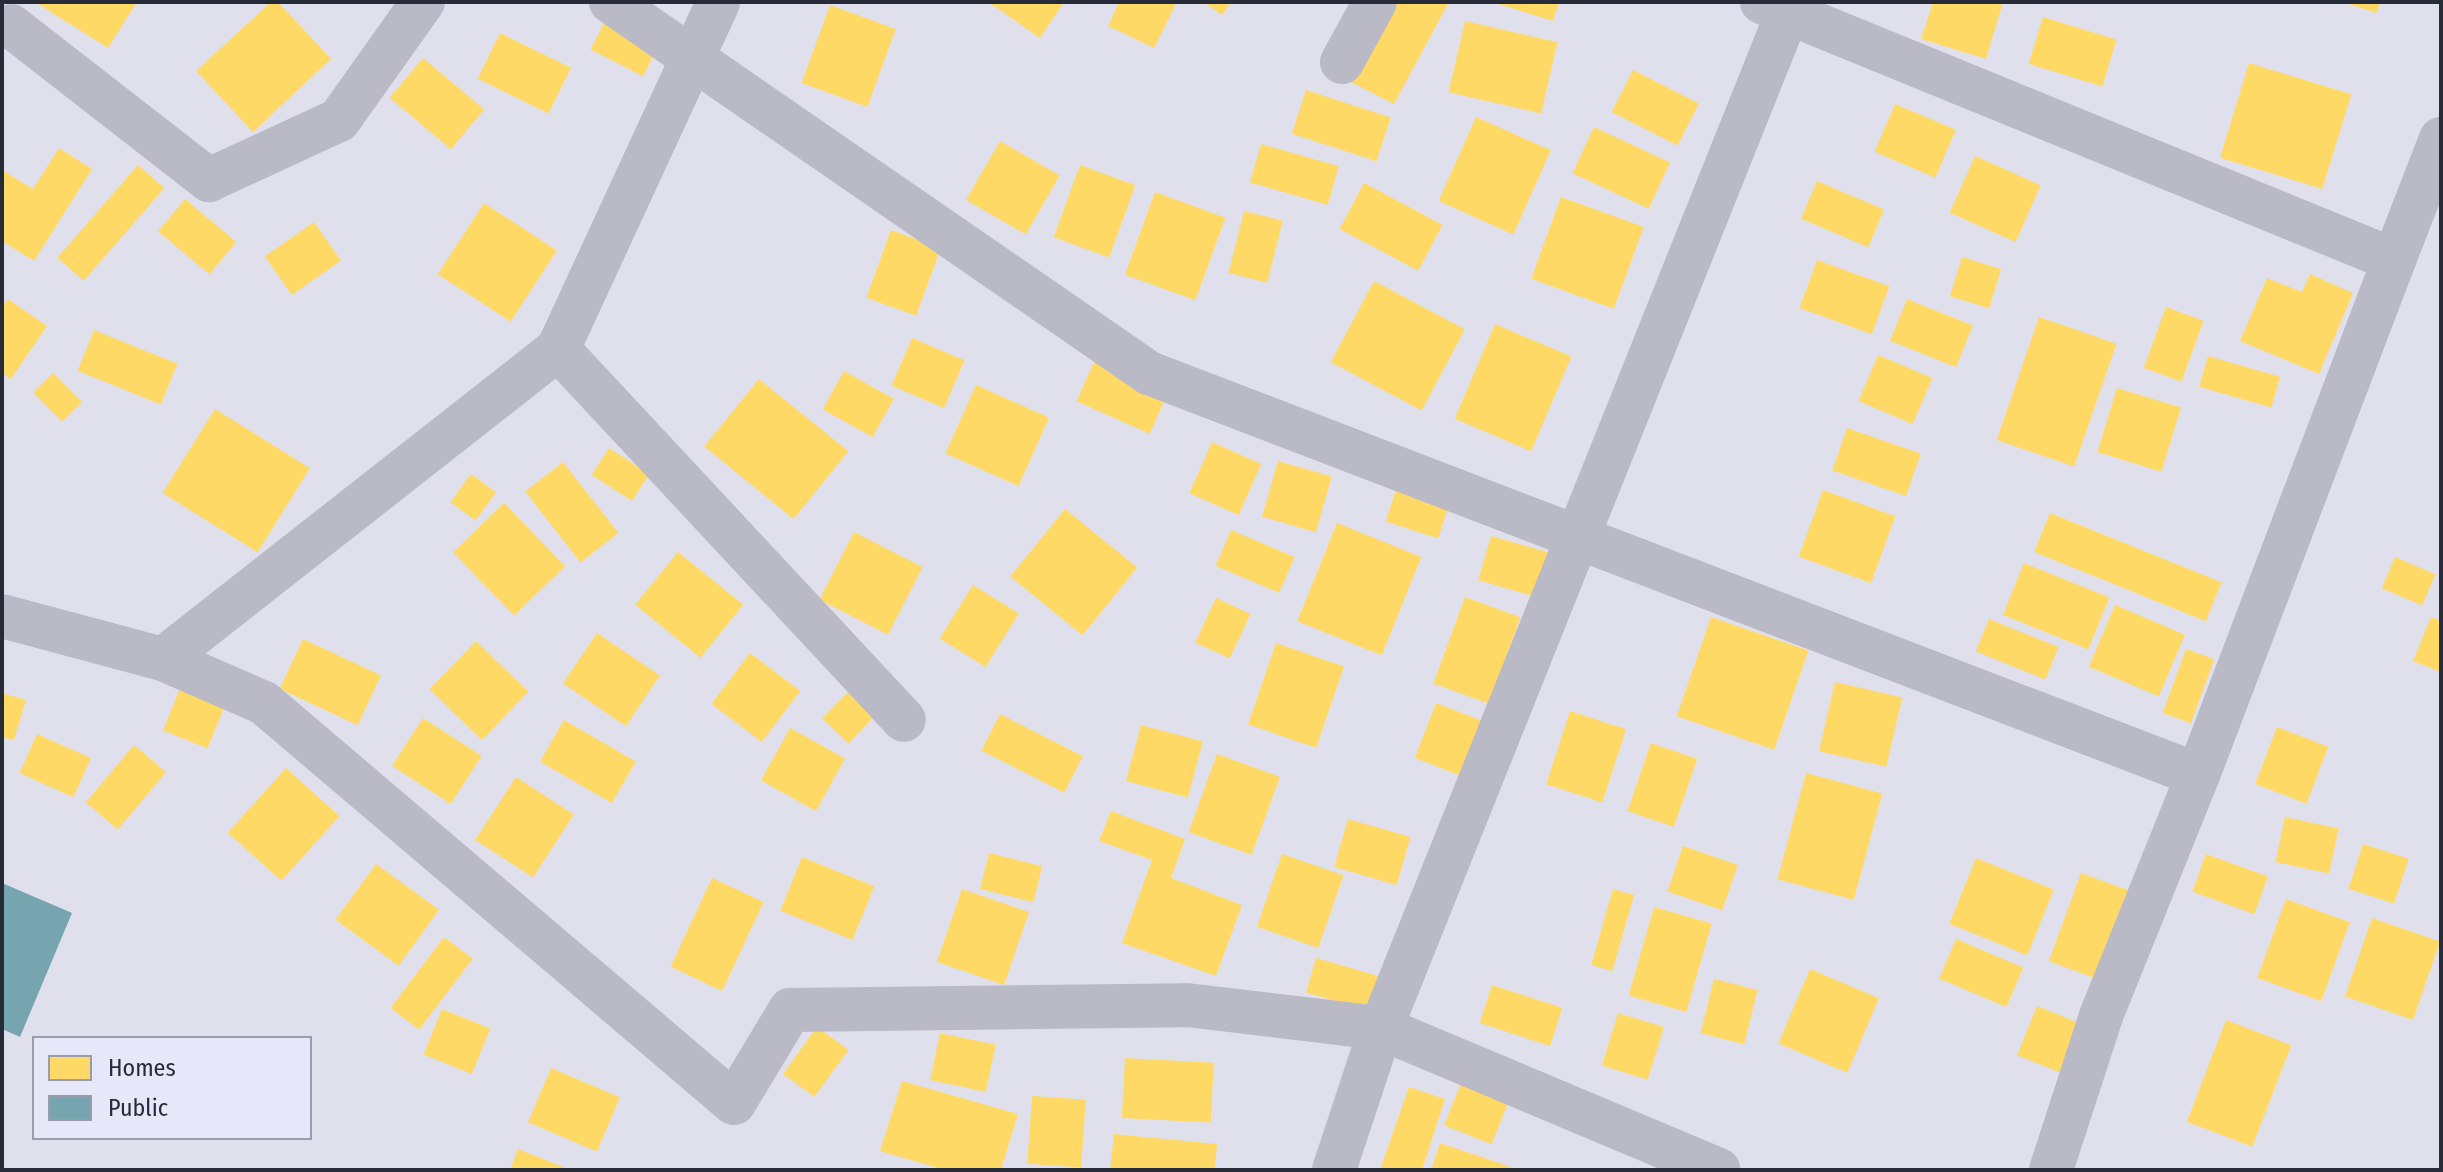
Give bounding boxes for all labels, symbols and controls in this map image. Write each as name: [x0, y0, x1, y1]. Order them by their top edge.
legend: [32, 1036, 312, 1140]
text: Homes: [108, 1054, 176, 1082]
text: Public: [108, 1094, 168, 1122]

